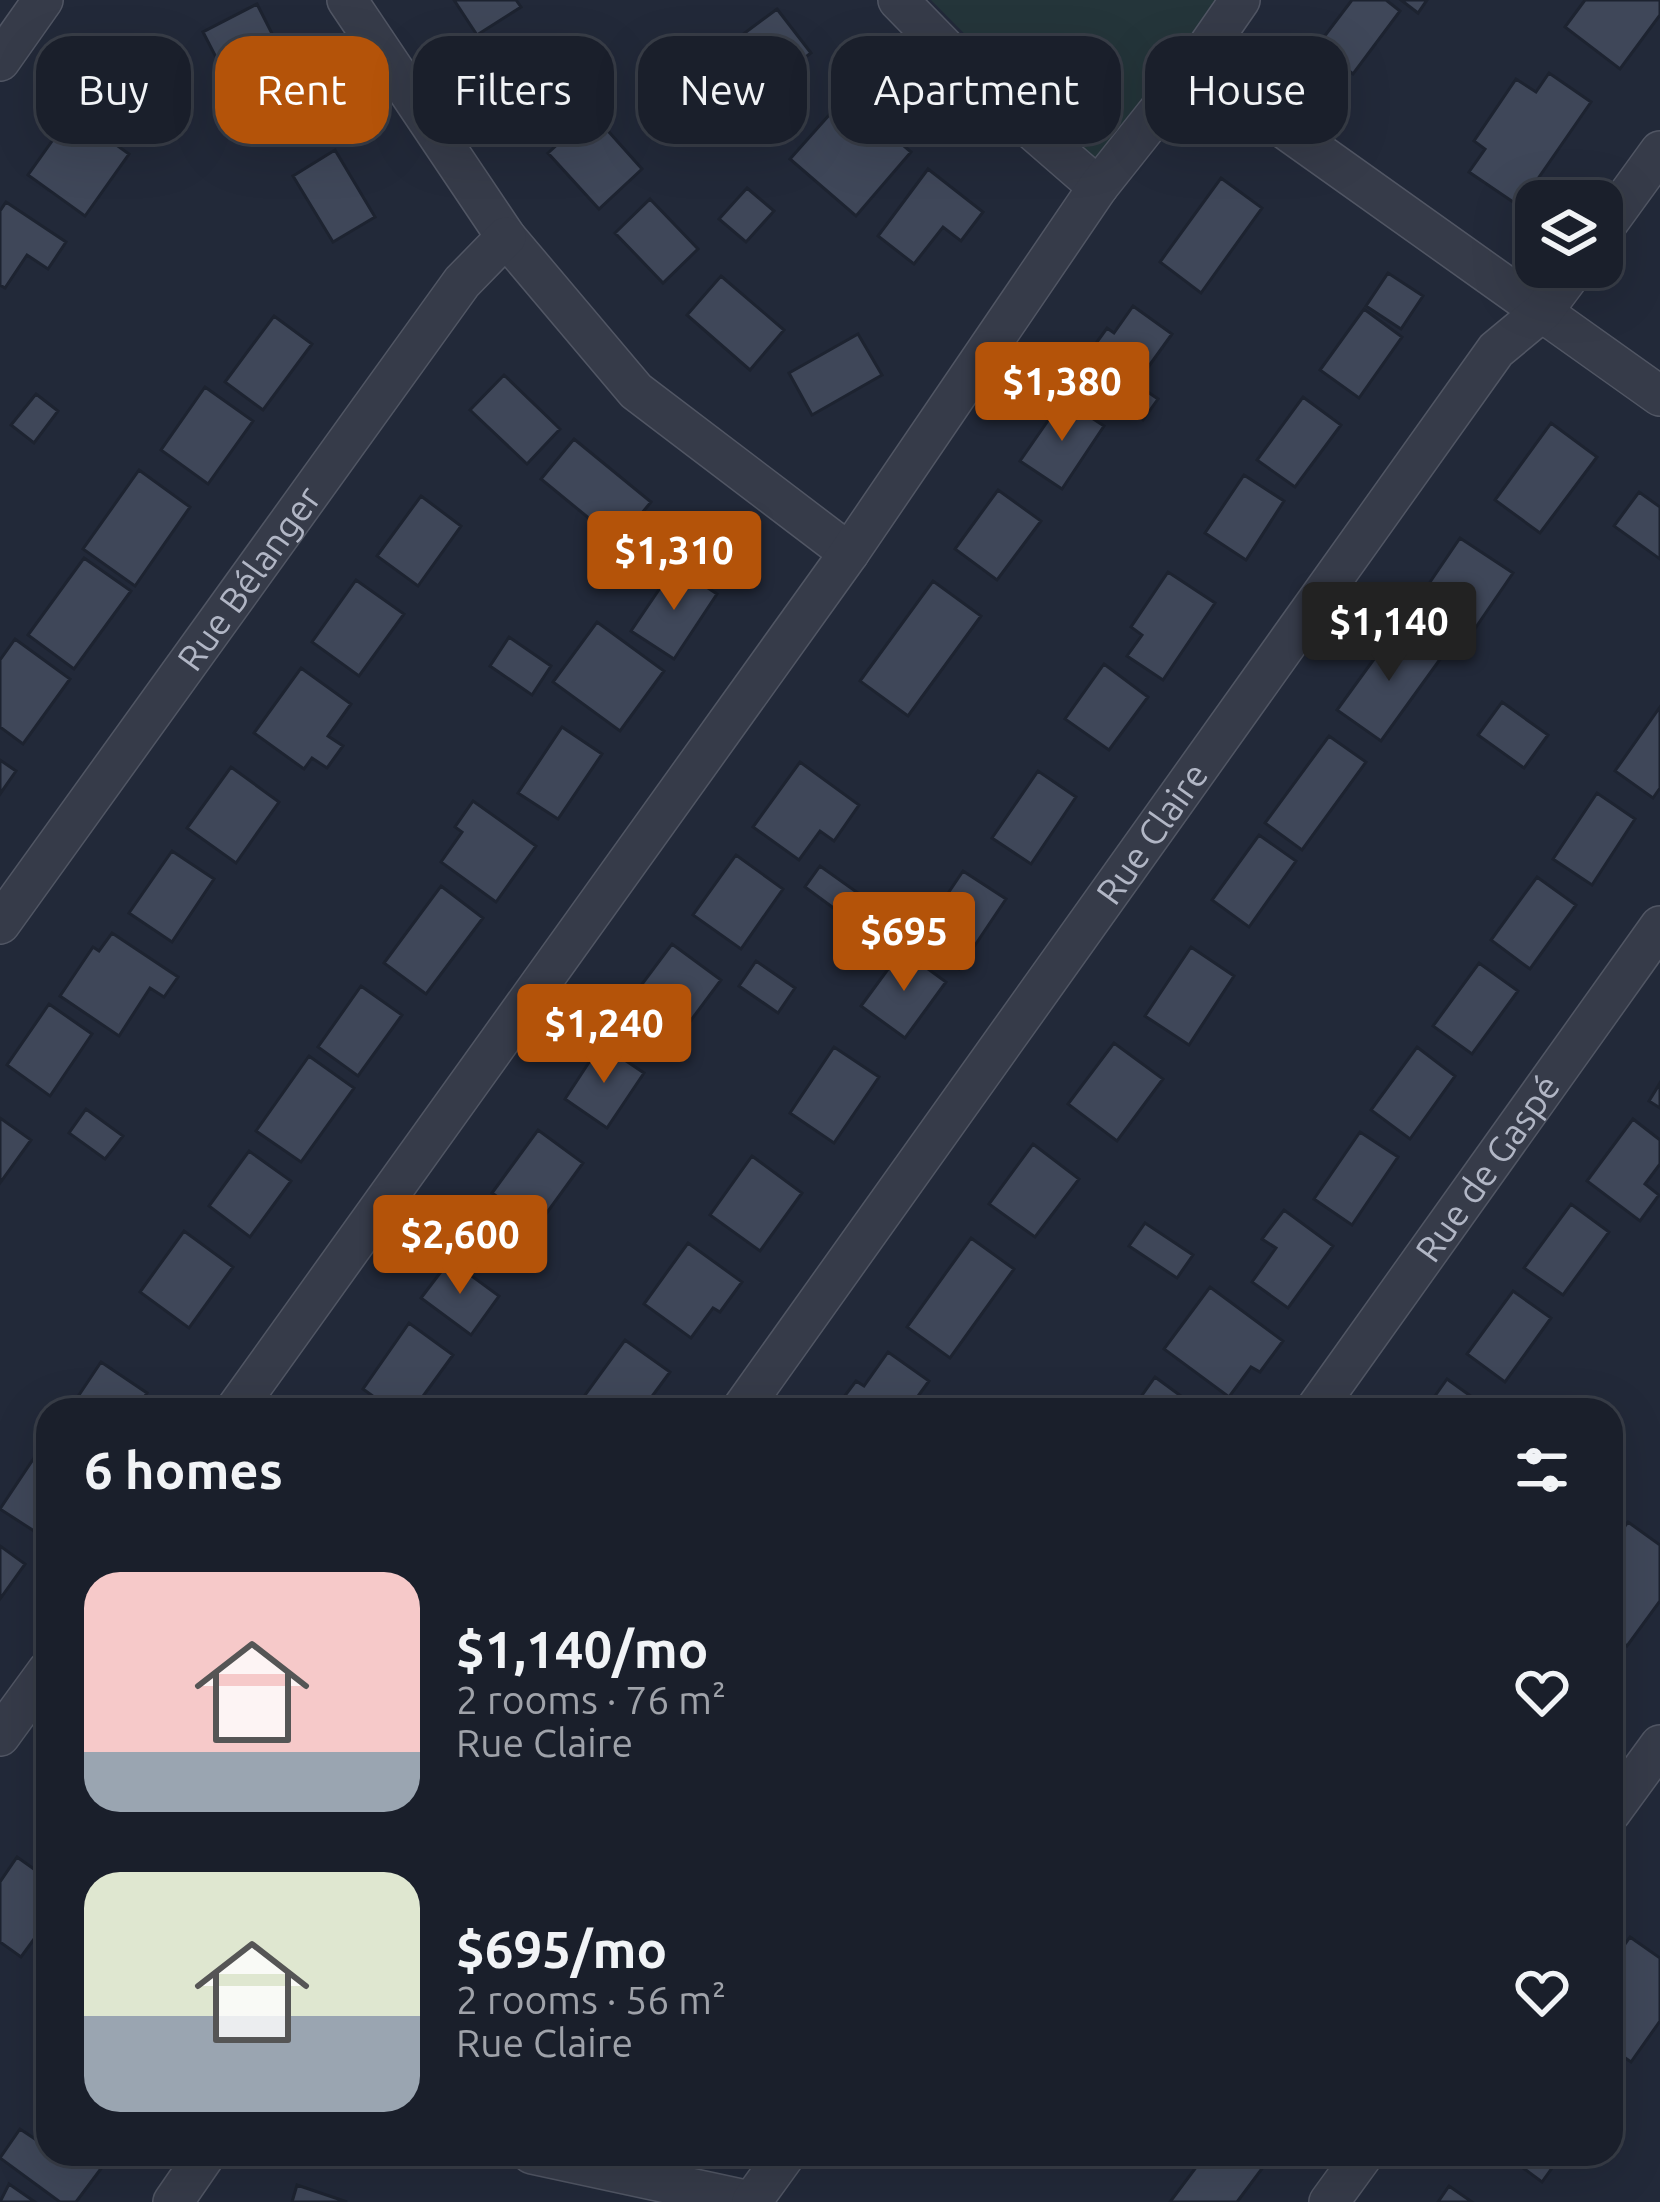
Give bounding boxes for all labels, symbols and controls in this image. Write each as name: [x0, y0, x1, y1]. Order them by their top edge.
chip: Buy: [36, 36, 191, 144]
chip: Rent: [215, 36, 389, 144]
chip: Filters: [413, 36, 614, 144]
chip: New: [638, 36, 807, 144]
chip: Apartment: [831, 36, 1121, 144]
chip: House: [1145, 36, 1348, 144]
map controls: [1515, 180, 1623, 288]
button: layers: [1515, 180, 1623, 288]
pin: $1,380: [964, 342, 1160, 444]
text: $1,380: [1002, 359, 1122, 402]
street label: Rue Bélanger: [168, 478, 329, 678]
pin: $1,310: [576, 511, 772, 613]
text: $1,310: [614, 528, 734, 571]
pin: $1,140: [1291, 582, 1487, 684]
text: $1,140: [1329, 599, 1449, 642]
street label: Rue Claire: [1087, 755, 1215, 912]
pin: $695: [833, 892, 975, 994]
text: $695: [860, 909, 948, 952]
pin: $1,240: [506, 984, 702, 1086]
text: $1,240: [544, 1001, 664, 1044]
street label: Rue de Gaspé: [1407, 1067, 1567, 1269]
pin: $2,600: [362, 1195, 558, 1297]
text: $2,600: [400, 1212, 520, 1255]
icon: filters: [1509, 1437, 1575, 1503]
text: 6 homes: [84, 1441, 283, 1499]
icon: home: [180, 1620, 324, 1764]
text: $1,140/mo: [456, 1620, 708, 1678]
icon: heart: [1509, 1659, 1575, 1725]
text: 2 rooms · 76 m²: [456, 1678, 726, 1721]
text: Rue Claire: [456, 1721, 633, 1764]
icon: home: [180, 1920, 324, 2064]
text: $695/mo: [456, 1920, 667, 1978]
icon: heart: [1509, 1959, 1575, 2025]
text: 2 rooms · 56 m²: [456, 1978, 726, 2021]
text: Rue Claire: [456, 2021, 633, 2064]

